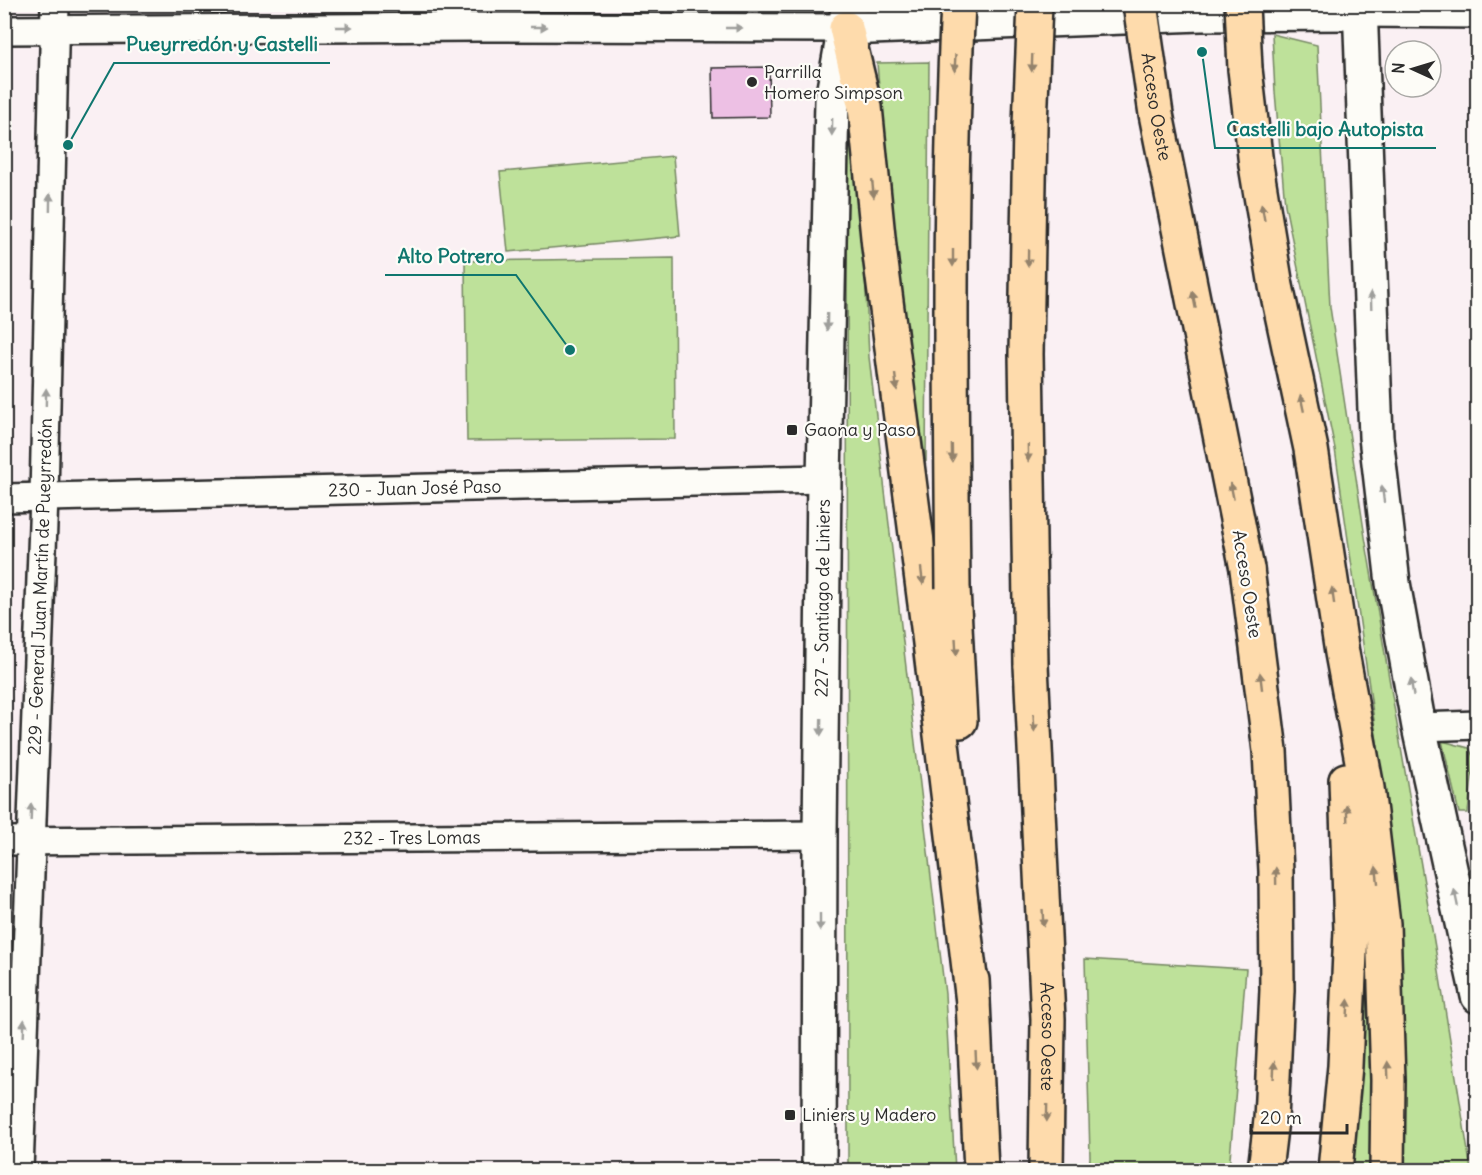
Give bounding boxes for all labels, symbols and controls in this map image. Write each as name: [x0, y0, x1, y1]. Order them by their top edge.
one-way arrow: [529, 22, 548, 32]
one-way arrow: [334, 23, 353, 32]
one-way arrow: [724, 23, 743, 33]
callout: Pueyrredón y Castelli: [114, 25, 330, 63]
text: Pueyrredón y Castelli: [126, 31, 318, 56]
north arrow: [1383, 39, 1443, 99]
street label: Acceso Oeste: [1136, 51, 1177, 163]
one-way arrow: [950, 53, 960, 72]
one-way arrow: [1028, 53, 1037, 72]
place label: Parrilla Homero Simpson: [764, 60, 903, 104]
text: N: [1388, 62, 1408, 74]
marker: Parrilla Homero Simpson: [745, 75, 759, 89]
callout: Castelli bajo Autopista: [1215, 110, 1436, 148]
text: Castelli bajo Autopista: [1226, 116, 1424, 141]
one-way arrow: [827, 118, 837, 137]
one-way arrow: [868, 179, 878, 198]
one-way arrow: [46, 193, 55, 212]
one-way arrow: [1259, 202, 1268, 221]
callout: Alto Potrero: [385, 237, 516, 275]
text: Alto Potrero: [397, 243, 505, 268]
one-way arrow: [948, 248, 958, 267]
one-way arrow: [1023, 248, 1033, 267]
one-way arrow: [1189, 290, 1198, 309]
one-way arrow: [1367, 290, 1376, 309]
one-way arrow: [823, 313, 832, 332]
one-way arrow: [892, 373, 901, 392]
one-way arrow: [41, 387, 51, 406]
one-way arrow: [1296, 394, 1306, 412]
street label: 229 - General Juan Martín de Pueyrredón: [22, 418, 57, 755]
place label: Gaona y Paso: [804, 418, 916, 441]
marker: Gaona y Paso: [785, 423, 799, 437]
one-way arrow: [947, 443, 957, 462]
one-way arrow: [1023, 443, 1033, 462]
street label: 230 - Juan José Paso: [328, 474, 502, 501]
one-way arrow: [1227, 481, 1236, 500]
one-way arrow: [1378, 485, 1388, 504]
street label: 227 - Santiago de Liniers: [810, 499, 835, 697]
street label: Acceso Oeste: [1228, 528, 1267, 640]
one-way arrow: [917, 566, 926, 585]
one-way arrow: [1329, 586, 1338, 605]
one-way arrow: [952, 637, 961, 656]
one-way arrow: [1256, 672, 1266, 691]
one-way arrow: [1407, 677, 1416, 696]
one-way arrow: [1029, 714, 1038, 733]
one-way arrow: [816, 718, 826, 737]
one-way arrow: [27, 803, 36, 822]
one-way arrow: [1343, 803, 1352, 822]
street label: 232 - Tres Lomas: [343, 825, 481, 850]
one-way arrow: [1271, 866, 1281, 885]
one-way arrow: [1372, 866, 1382, 885]
one-way arrow: [1451, 889, 1460, 908]
one-way arrow: [1039, 908, 1048, 927]
one-way arrow: [815, 913, 825, 932]
street label: Acceso Oeste: [1035, 981, 1060, 1091]
one-way arrow: [1343, 998, 1352, 1017]
one-way arrow: [19, 1019, 28, 1038]
one-way arrow: [971, 1051, 980, 1070]
one-way arrow: [1269, 1061, 1278, 1080]
one-way arrow: [1383, 1061, 1392, 1080]
scale bar: [1251, 1097, 1347, 1135]
place label: Liniers y Madero: [802, 1103, 936, 1126]
one-way arrow: [1042, 1103, 1052, 1122]
text: 20 m: [1260, 1106, 1302, 1129]
marker: Liniers y Madero: [783, 1108, 797, 1122]

